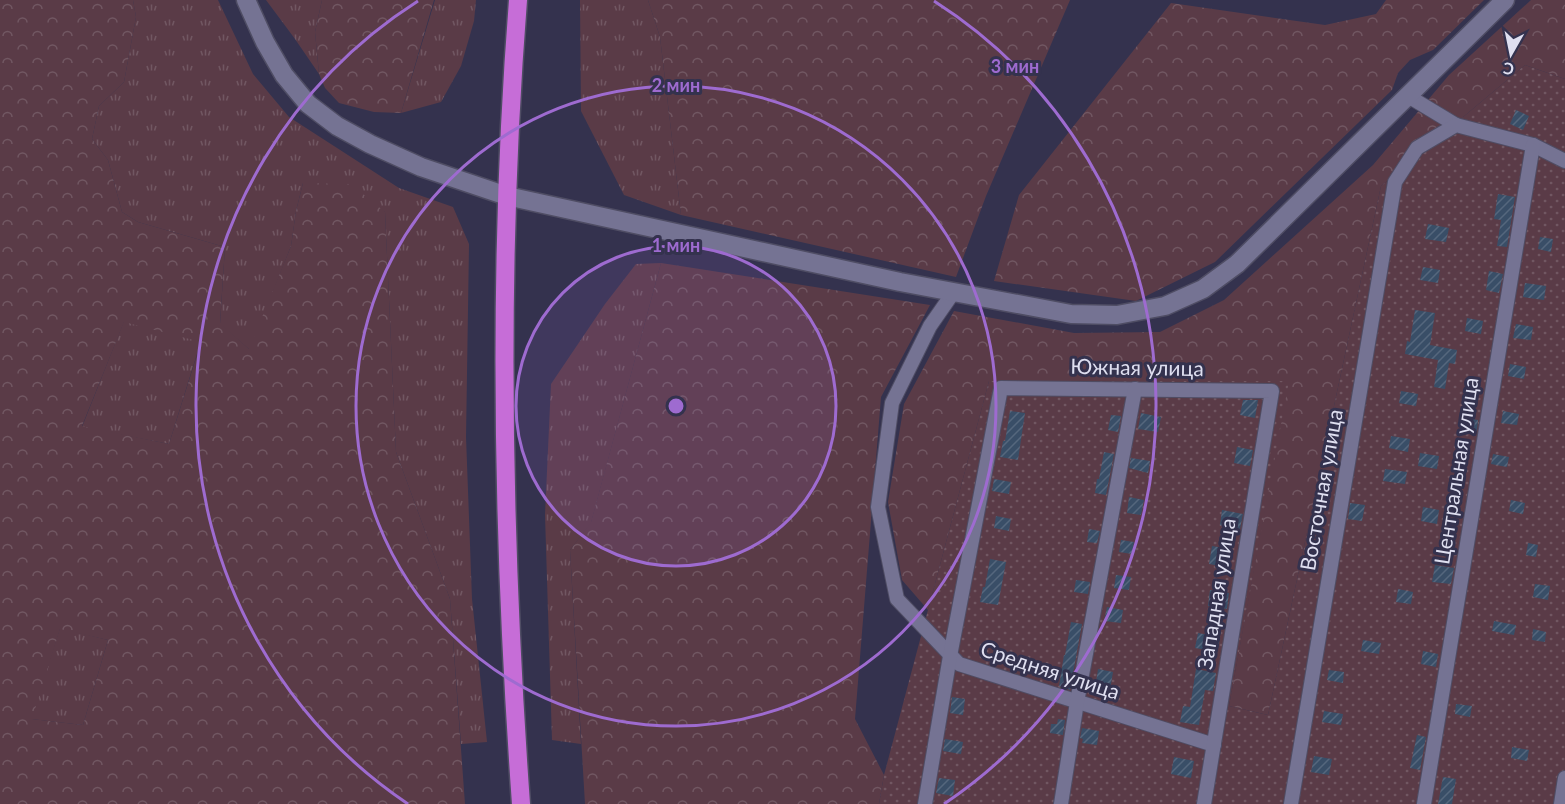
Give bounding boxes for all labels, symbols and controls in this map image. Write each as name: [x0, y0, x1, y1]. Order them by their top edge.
north arrow: [1481, 24, 1541, 84]
text: 3 мин: [991, 55, 1039, 77]
text: С: [1501, 59, 1515, 80]
text: 2 мин: [652, 74, 700, 96]
text: 1 мин: [652, 234, 700, 256]
street label: Южная улица: [1070, 353, 1204, 380]
street label: Центральная улица: [1428, 375, 1483, 566]
centre of rings: [666, 396, 686, 416]
street label: Восточная улица: [1294, 407, 1347, 572]
street label: Западная улица: [1191, 516, 1240, 671]
street label: Средняя улица: [978, 635, 1123, 704]

